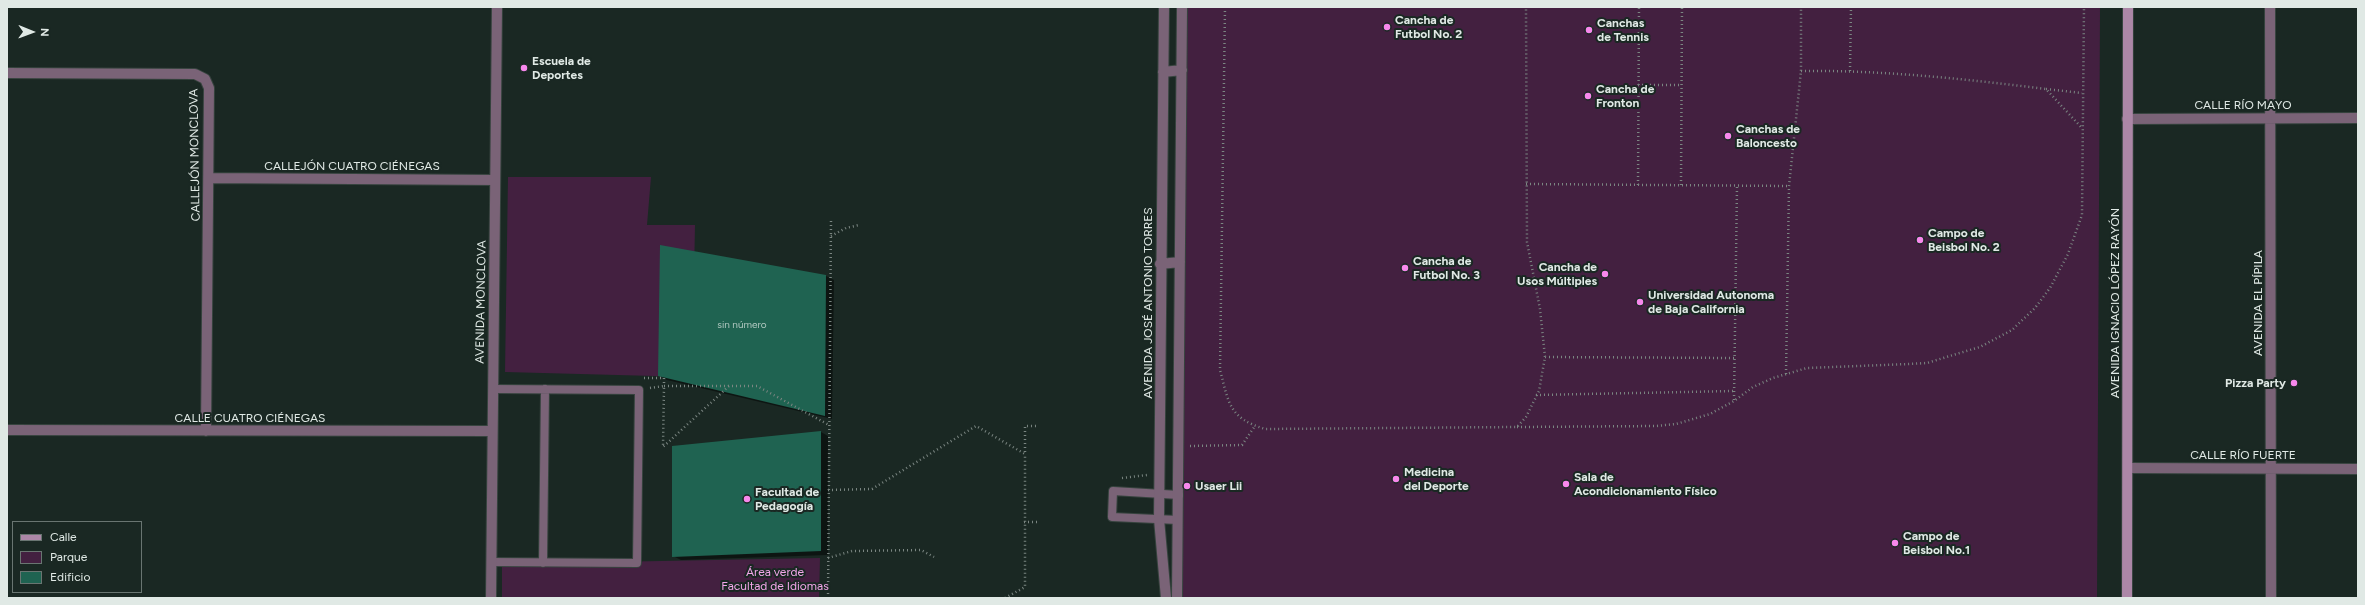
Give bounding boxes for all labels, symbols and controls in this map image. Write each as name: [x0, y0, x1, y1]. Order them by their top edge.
north arrow: [12, 12, 52, 52]
place label: Cancha de Futbol No. 2: [1395, 13, 1462, 41]
place label: Canchas de Tennis: [1597, 16, 1649, 44]
marker: Cancha de Futbol No. 2: [1382, 22, 1392, 32]
marker: Canchas de Tennis: [1584, 25, 1594, 35]
text: N: [38, 28, 51, 37]
place label: Escuela de Deportes: [532, 54, 591, 82]
marker: Escuela de Deportes: [519, 63, 529, 73]
place label: Cancha de Fronton: [1596, 82, 1654, 110]
street label: CALLEJÓN MONCLOVA: [187, 89, 203, 221]
marker: Cancha de Fronton: [1583, 91, 1593, 101]
street label: CALLE RÍO MAYO: [2194, 98, 2292, 112]
place label: Canchas de Baloncesto: [1736, 122, 1800, 150]
marker: Canchas de Baloncesto: [1723, 131, 1733, 141]
street label: CALLEJÓN CUATRO CIÉNEGAS: [264, 159, 440, 173]
street label: AVENIDA JOSÉ ANTONIO TORRES: [1141, 207, 1155, 399]
street label: AVENIDA IGNACIO LÓPEZ RAYÓN: [2108, 208, 2122, 398]
place label: Campo de Beisbol No. 2: [1928, 226, 2000, 254]
marker: Campo de Beisbol No. 2: [1915, 235, 1925, 245]
street label: AVENIDA MONCLOVA: [473, 240, 489, 364]
street label: AVENIDA EL PÍPILA: [2251, 250, 2265, 356]
place label: Cancha de Futbol No. 3: [1413, 254, 1480, 282]
place label: Cancha de Usos Múltiples: [1517, 260, 1597, 288]
marker: Cancha de Futbol No. 3: [1400, 263, 1410, 273]
marker: Cancha de Usos Múltiples: [1600, 269, 1610, 279]
place label: Universidad Autonoma de Baja California: [1648, 288, 1774, 316]
marker: Universidad Autonoma de Baja California: [1635, 297, 1645, 307]
house number: sin número: [717, 319, 767, 331]
place label: Pizza Party: [2225, 376, 2286, 390]
marker: Pizza Party: [2289, 378, 2299, 388]
street label: CALLE CUATRO CIÉNEGAS: [175, 411, 325, 425]
street label: CALLE RÍO FUERTE: [2190, 448, 2296, 462]
place label: Medicina del Deporte: [1404, 465, 1469, 493]
place label: Sala de Acondicionamiento Físico: [1574, 470, 1717, 498]
marker: Medicina del Deporte: [1391, 474, 1401, 484]
place label: Usaer Lii: [1195, 479, 1242, 493]
marker: Sala de Acondicionamiento Físico: [1561, 479, 1571, 489]
marker: Usaer Lii: [1182, 481, 1192, 491]
place label: Facultad de Pedagogía: [755, 485, 819, 513]
marker: Facultad de Pedagogía: [742, 494, 752, 504]
legend: [12, 521, 142, 593]
place label: Campo de Beisbol No.1: [1903, 529, 1970, 557]
text: Calle: [50, 530, 77, 544]
marker: Campo de Beisbol No.1: [1890, 538, 1900, 548]
text: Parque: [50, 550, 87, 564]
park label: Área verde Facultad de Idiomas: [721, 565, 829, 593]
text: Edificio: [50, 570, 90, 584]

